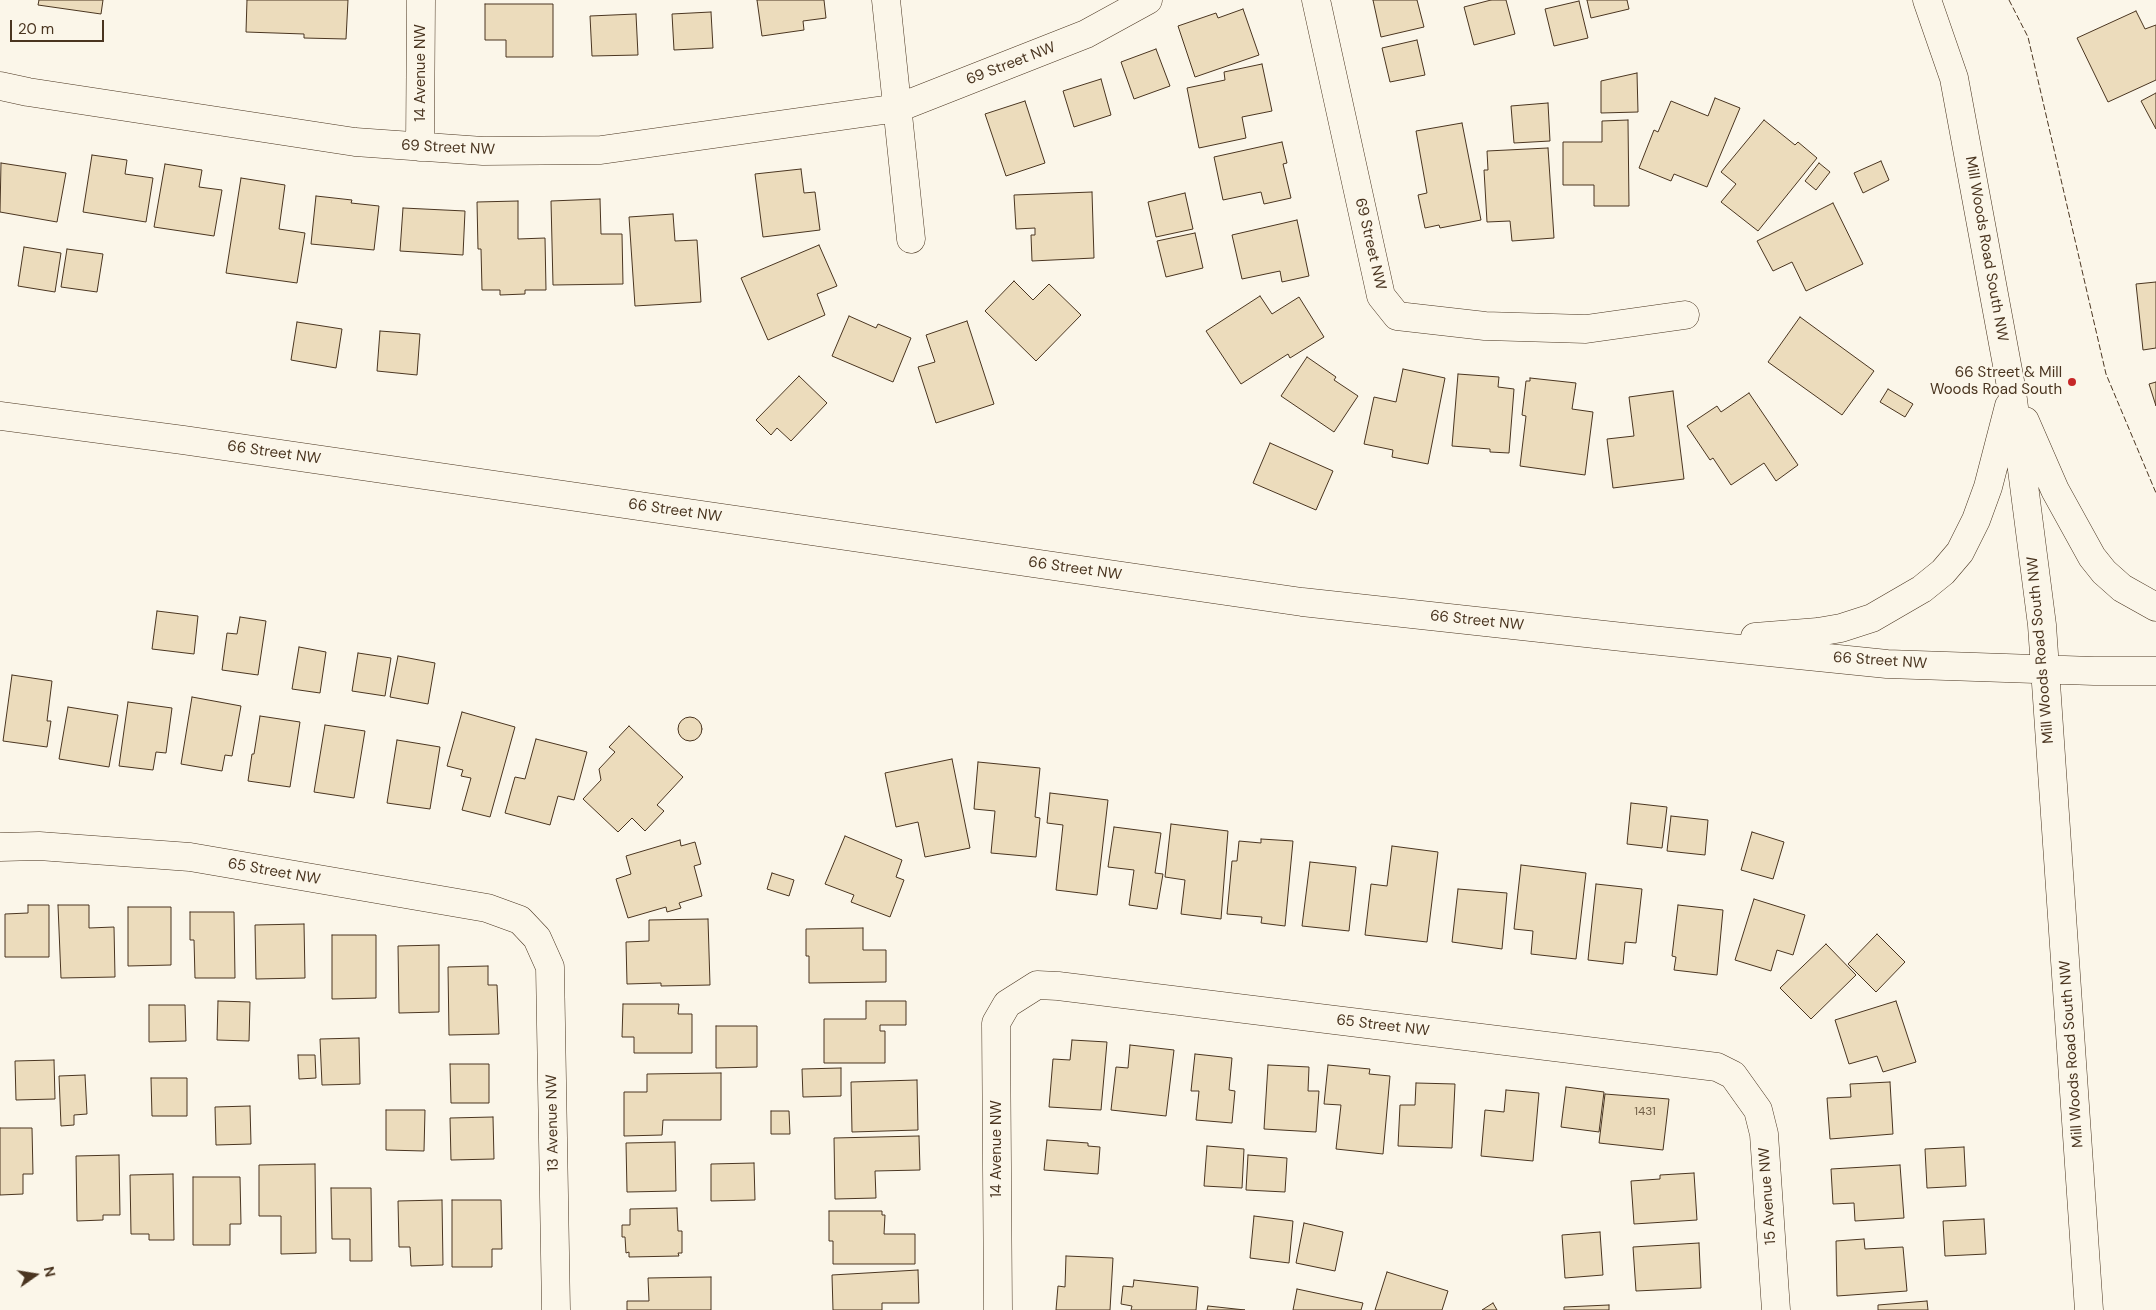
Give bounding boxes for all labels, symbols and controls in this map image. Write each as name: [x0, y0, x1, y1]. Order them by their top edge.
scale bar: [12, 10, 106, 42]
text: 20 m: [18, 19, 54, 39]
street label: 14 Avenue NW: [412, 24, 430, 122]
street label: 69 Street NW: [964, 39, 1058, 89]
street label: 69 Street NW: [401, 137, 495, 159]
street label: Mill Woods Road South NW: [1961, 155, 2011, 343]
street label: 69 Street NW: [1351, 196, 1389, 292]
place label: 66 Street & Mill Woods Road South: [1930, 364, 2062, 399]
marker: 66 Street & Mill Woods Road South: [2066, 376, 2078, 388]
street label: 66 Street NW: [226, 438, 322, 468]
street label: 66 Street NW: [627, 496, 723, 526]
street label: 66 Street NW: [1027, 554, 1123, 584]
street label: Mill Woods Road South NW: [2024, 556, 2058, 744]
street label: 66 Street NW: [1429, 607, 1525, 635]
street label: 66 Street NW: [1832, 649, 1928, 673]
street label: 65 Street NW: [226, 855, 322, 889]
street label: Mill Woods Road South NW: [2056, 960, 2088, 1148]
street label: 65 Street NW: [1335, 1011, 1431, 1041]
street label: 13 Avenue NW: [543, 1074, 563, 1172]
street label: 14 Avenue NW: [988, 1100, 1006, 1198]
house number: 1431: [1634, 1105, 1656, 1119]
street label: 15 Avenue NW: [1756, 1147, 1780, 1245]
north arrow: [10, 1250, 60, 1300]
text: N: [40, 1265, 60, 1279]

